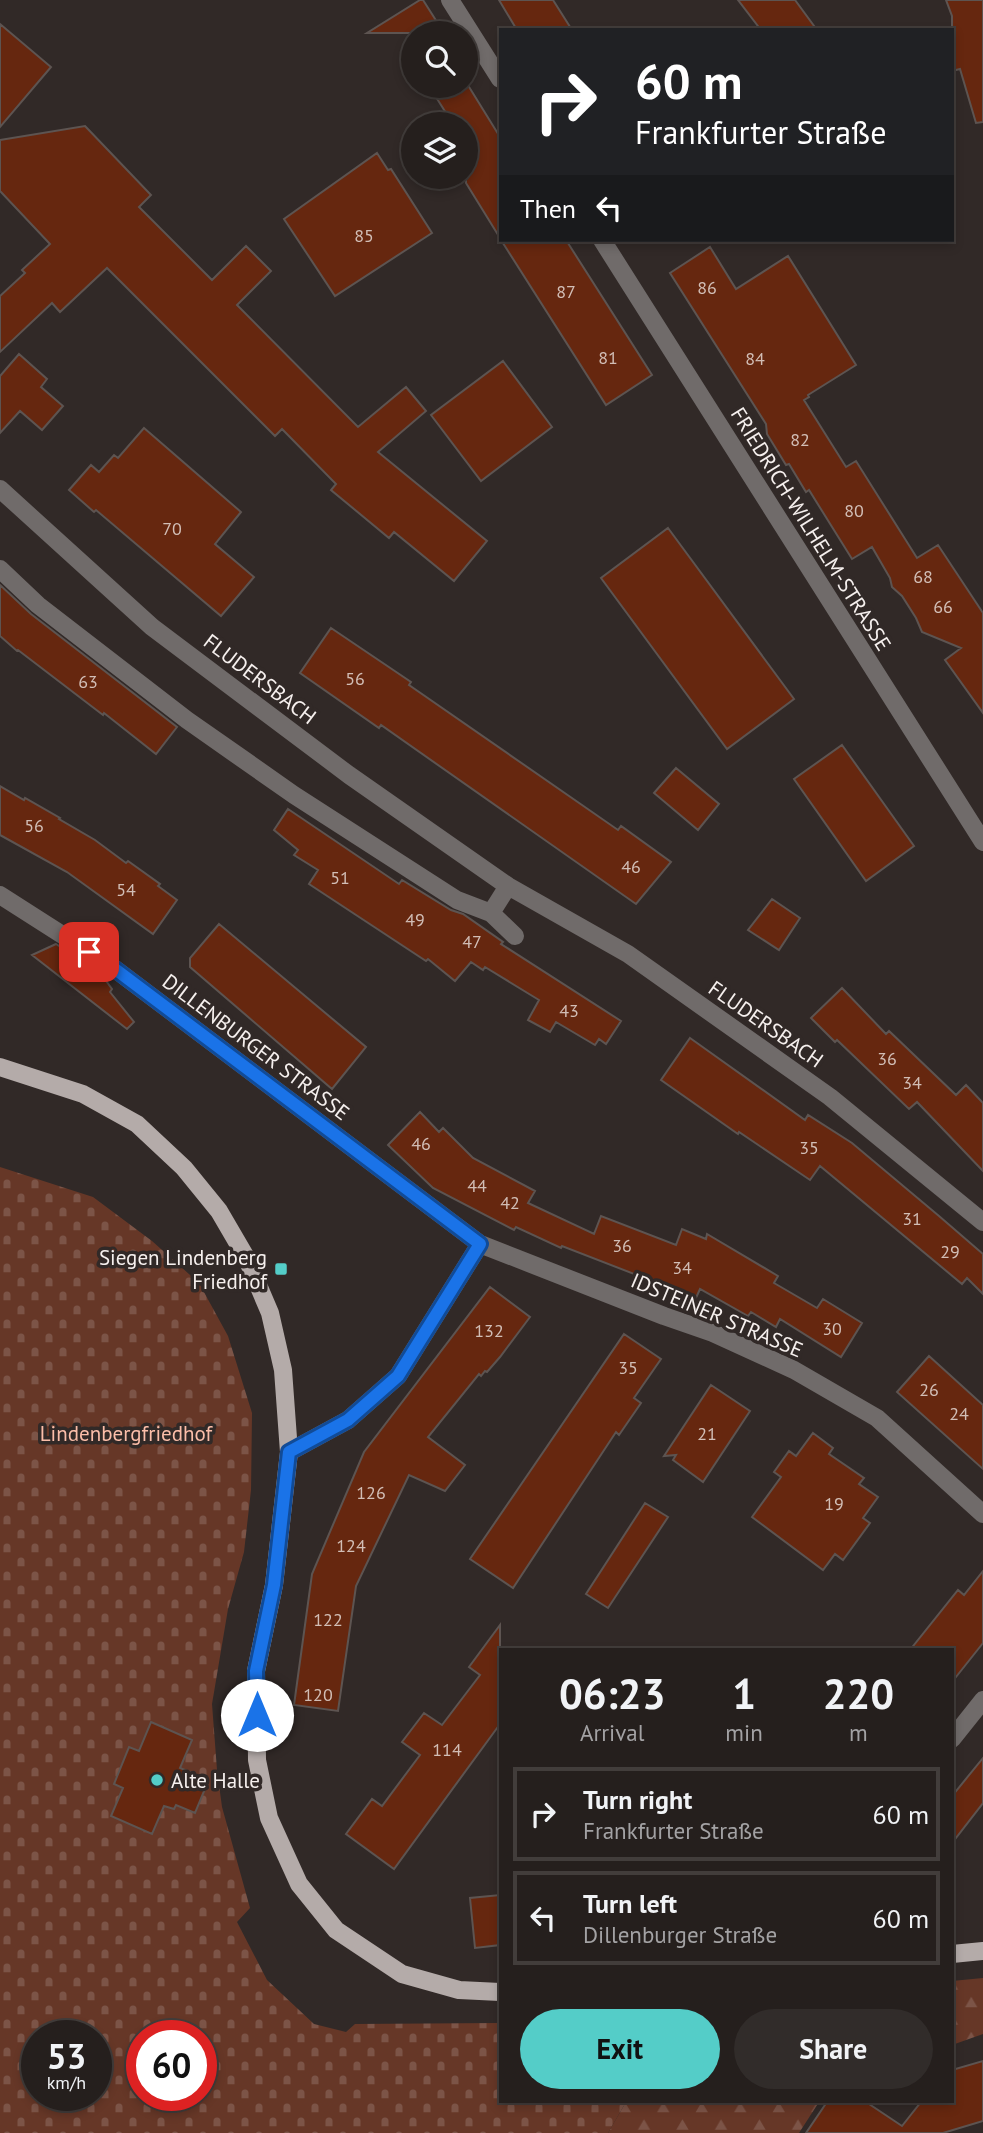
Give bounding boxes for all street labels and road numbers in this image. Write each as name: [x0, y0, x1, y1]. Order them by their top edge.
street label: FRIEDRICH-WILHELM-STRASSE: [725, 402, 897, 656]
street label: FLUDERSBACH: [198, 628, 322, 730]
street label: DILLENBURGER STRASSE: [157, 968, 355, 1126]
street label: FLUDERSBACH: [703, 974, 829, 1074]
street label: IDSTEINER STRASSE: [627, 1267, 807, 1363]

